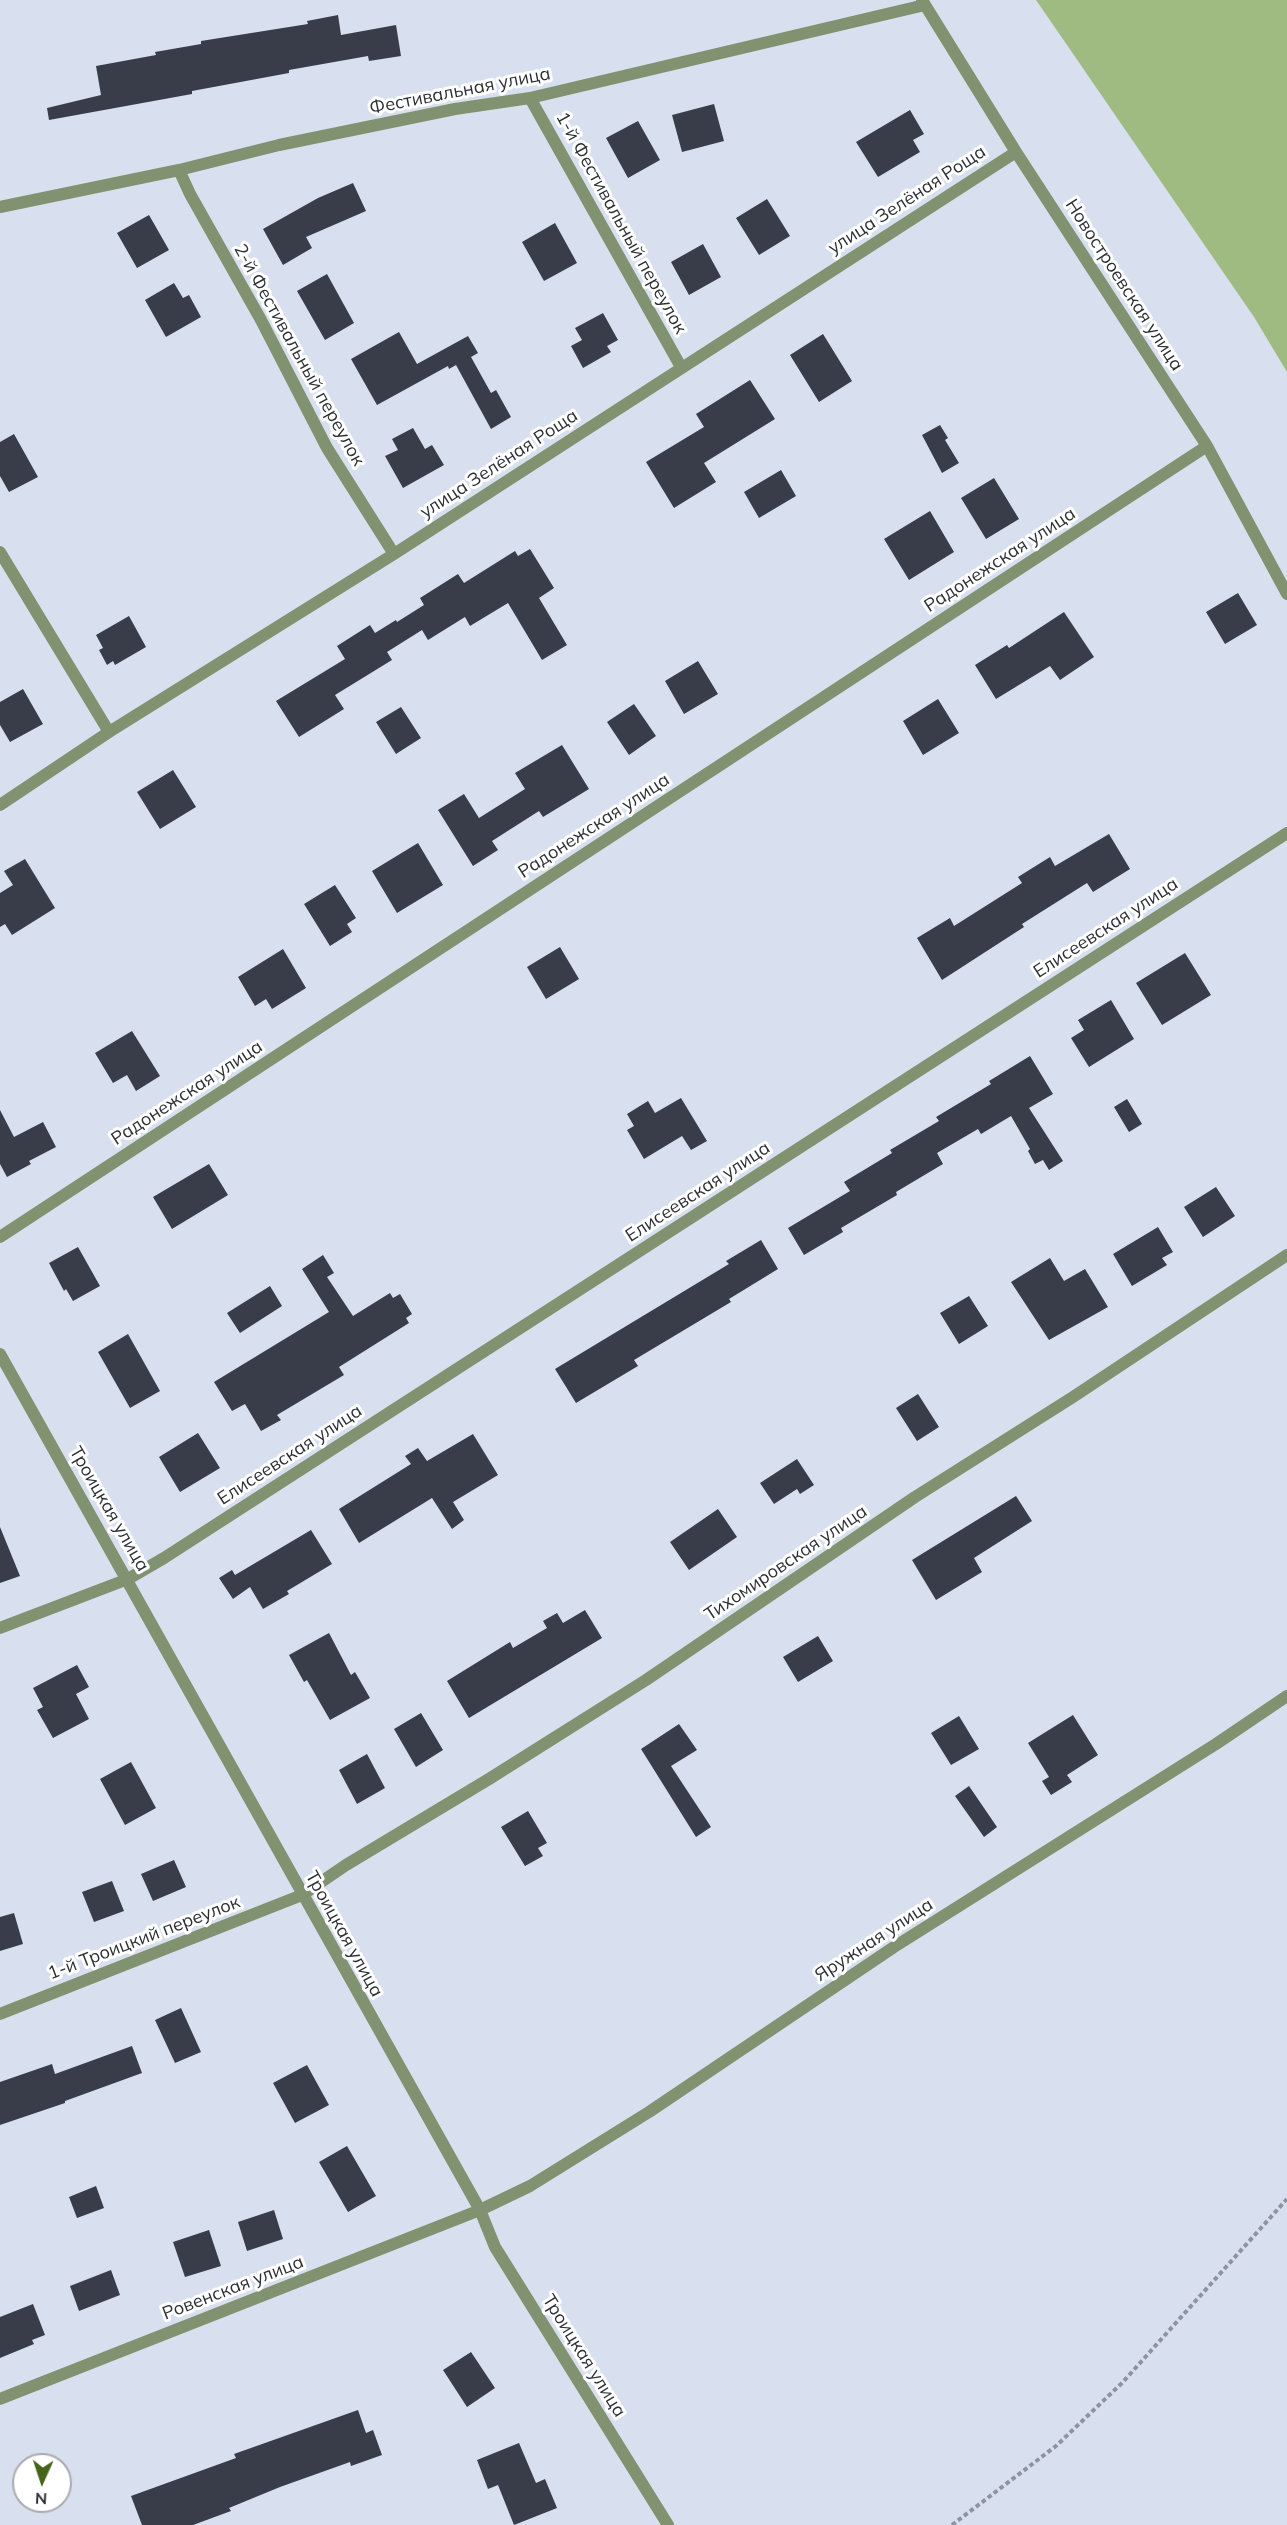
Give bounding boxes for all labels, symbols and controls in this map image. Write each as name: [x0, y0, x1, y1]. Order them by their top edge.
street label: Фестивальная улица: [368, 63, 552, 119]
street label: 1-й Фестивальный переулок: [551, 108, 691, 338]
street label: улица Зелёная Роща: [824, 141, 990, 259]
street label: Новостроевская улица: [1060, 195, 1188, 375]
street label: 2-й Фестивальный переулок: [229, 240, 369, 470]
street label: улица Зелёная Роща: [416, 405, 582, 523]
street label: Радонежская улица: [920, 503, 1080, 617]
street label: Радонежская улица: [514, 769, 674, 883]
street label: Елисеевская улица: [1030, 873, 1182, 983]
street label: Радонежская улица: [107, 1036, 267, 1150]
street label: Елисеевская улица: [622, 1137, 774, 1247]
street label: Елисеевская улица: [214, 1400, 366, 1510]
street label: Троицкая улица: [65, 1443, 153, 1575]
street label: Тихомировская улица: [701, 1501, 871, 1625]
street label: Троицкая улица: [301, 1867, 387, 2001]
street label: 1-й Троицкий переулок: [45, 1891, 243, 1985]
street label: Яружная улица: [811, 1894, 937, 1986]
street label: Ровенская улица: [159, 2251, 307, 2325]
street label: Троицкая улица: [538, 2291, 630, 2421]
north arrow: [12, 2453, 72, 2513]
text: N: [35, 2489, 48, 2509]

